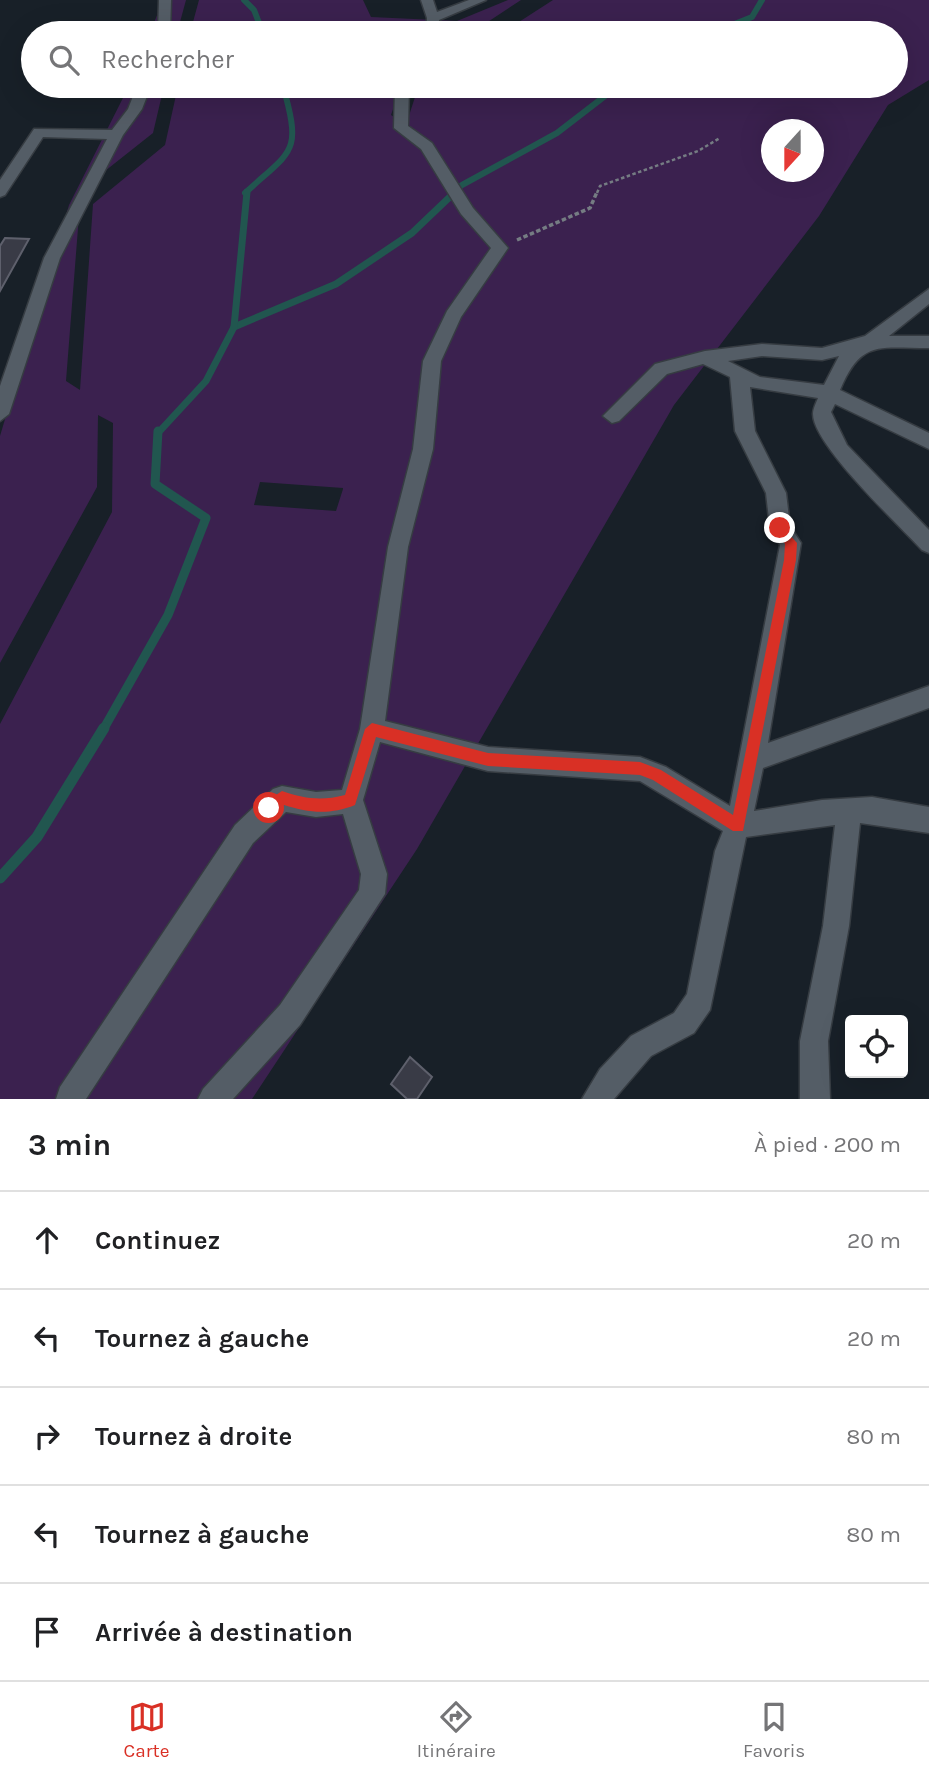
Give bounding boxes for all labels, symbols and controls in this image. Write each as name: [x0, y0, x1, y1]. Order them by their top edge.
search box: [21, 21, 908, 98]
icon: search: [45, 41, 83, 79]
text: Rechercher: [101, 44, 234, 75]
north arrow: [761, 119, 824, 182]
route end: [764, 512, 795, 543]
route start: [253, 792, 284, 823]
map controls: [845, 1015, 908, 1078]
button: locate: [845, 1015, 908, 1078]
text: 3 min: [28, 1127, 111, 1163]
text: À pied · 200 m: [754, 1131, 901, 1158]
icon: ahead: [28, 1221, 66, 1259]
text: Continuez: [95, 1225, 220, 1256]
text: 20 m: [847, 1227, 901, 1254]
icon: left: [28, 1319, 66, 1357]
text: Tournez à gauche: [95, 1323, 309, 1354]
text: 20 m: [847, 1325, 901, 1352]
icon: right: [28, 1417, 66, 1455]
text: Tournez à droite: [95, 1421, 292, 1452]
text: 80 m: [846, 1423, 901, 1450]
icon: left: [28, 1515, 66, 1553]
text: Tournez à gauche: [95, 1519, 309, 1550]
text: 80 m: [846, 1521, 901, 1548]
icon: arrive: [28, 1613, 66, 1651]
text: Arrivée à destination: [95, 1617, 353, 1648]
tab: Carte: [124, 1698, 170, 1762]
tab: Itinéraire: [417, 1698, 496, 1762]
tab: Favoris: [743, 1698, 805, 1762]

